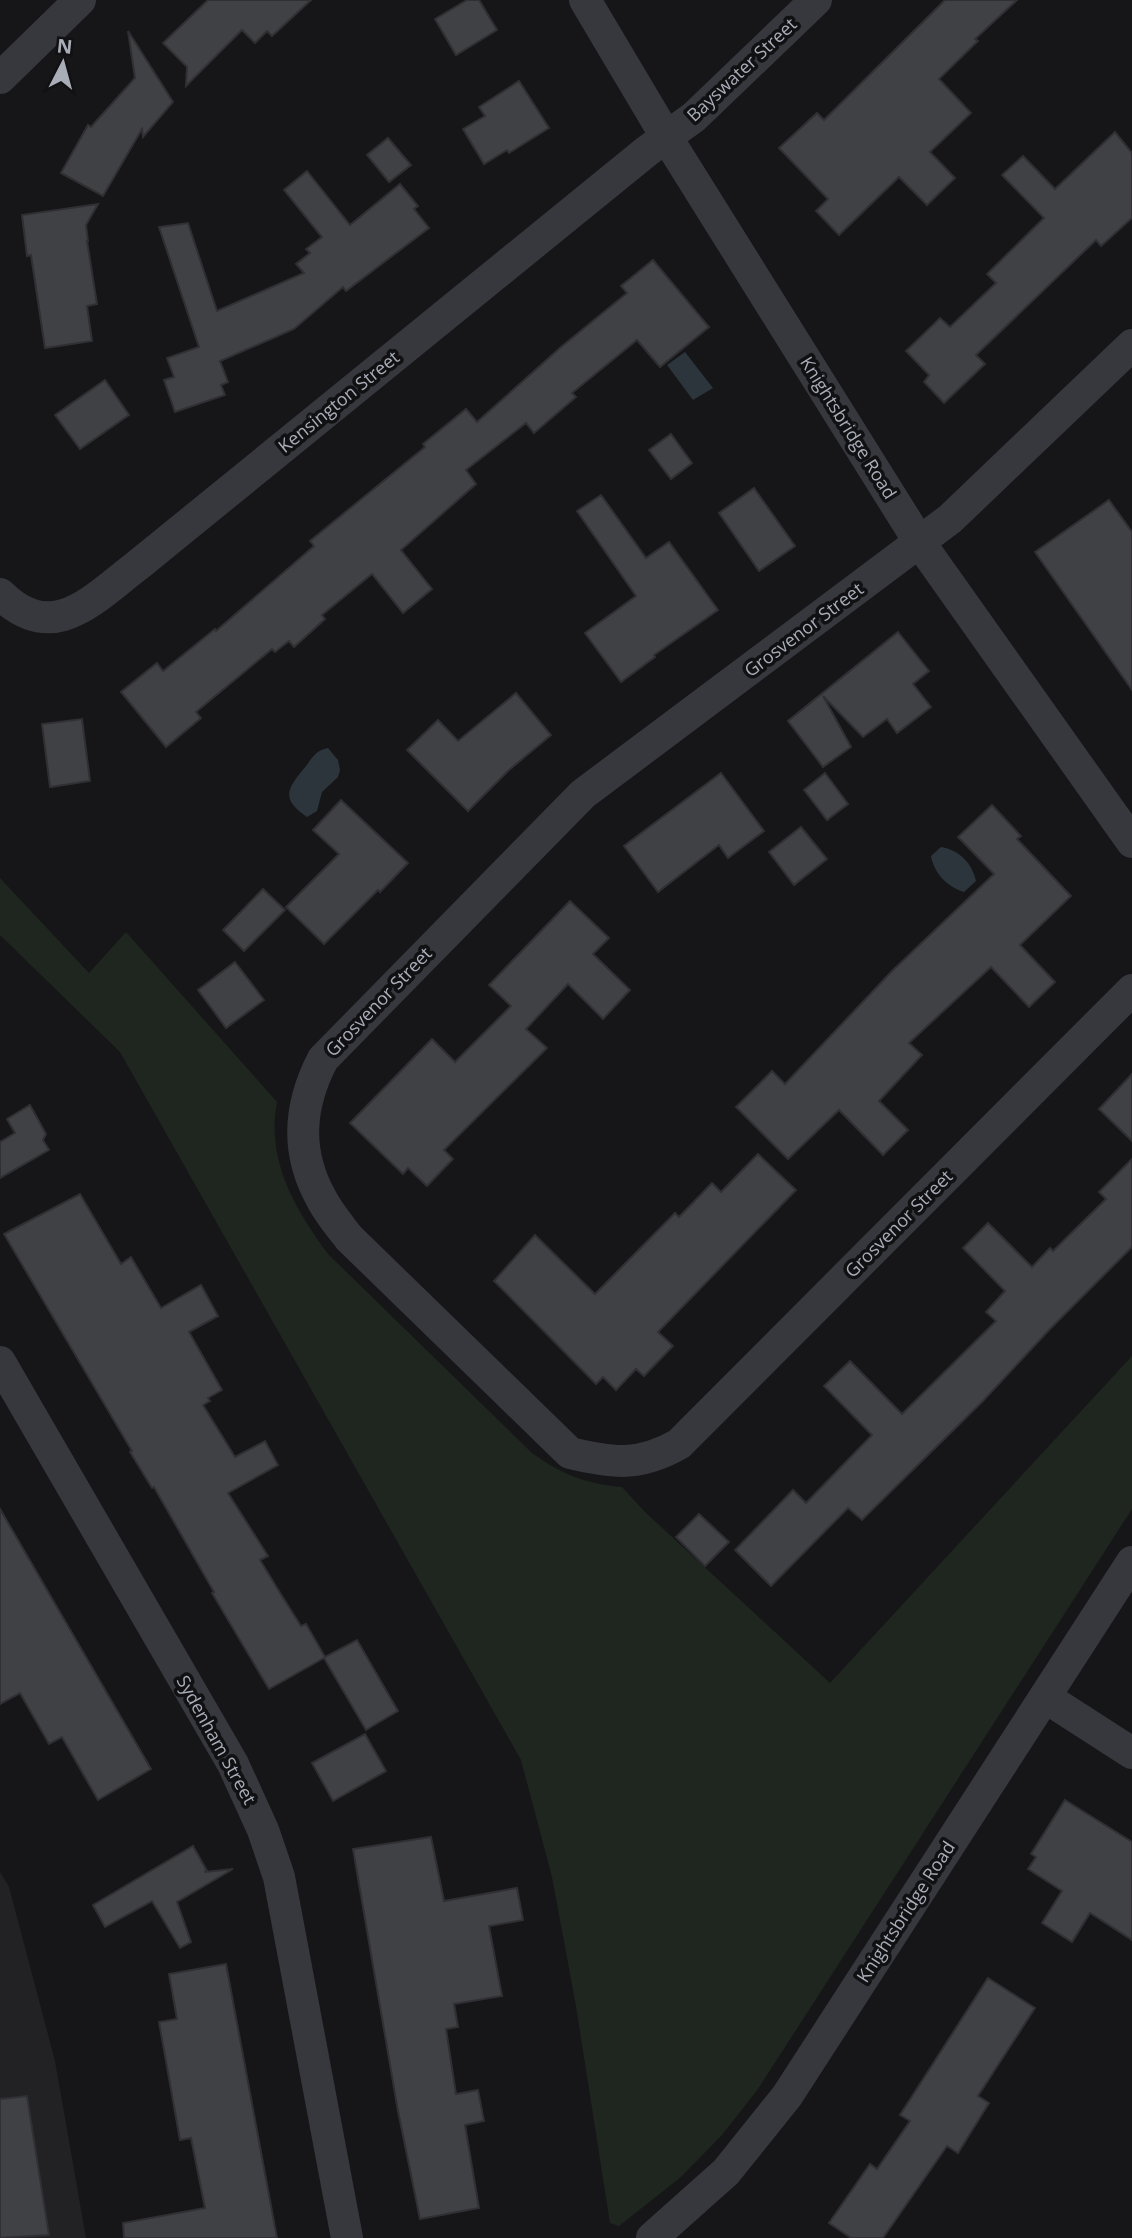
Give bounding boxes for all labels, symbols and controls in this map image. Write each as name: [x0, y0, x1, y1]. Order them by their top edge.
street label: Bayswater Street: [681, 12, 801, 126]
north arrow: [28, 28, 98, 98]
text: N: [56, 32, 74, 60]
street label: Kensington Street: [273, 345, 404, 458]
street label: Knightsbridge Road: [795, 352, 902, 503]
street label: Grosvenor Street: [739, 577, 868, 682]
street label: Grosvenor Street: [320, 941, 437, 1061]
street label: Grosvenor Street: [839, 1164, 957, 1282]
street label: Sydenham Street: [172, 1671, 262, 1808]
street label: Knightsbridge Road: [850, 1836, 960, 1987]

